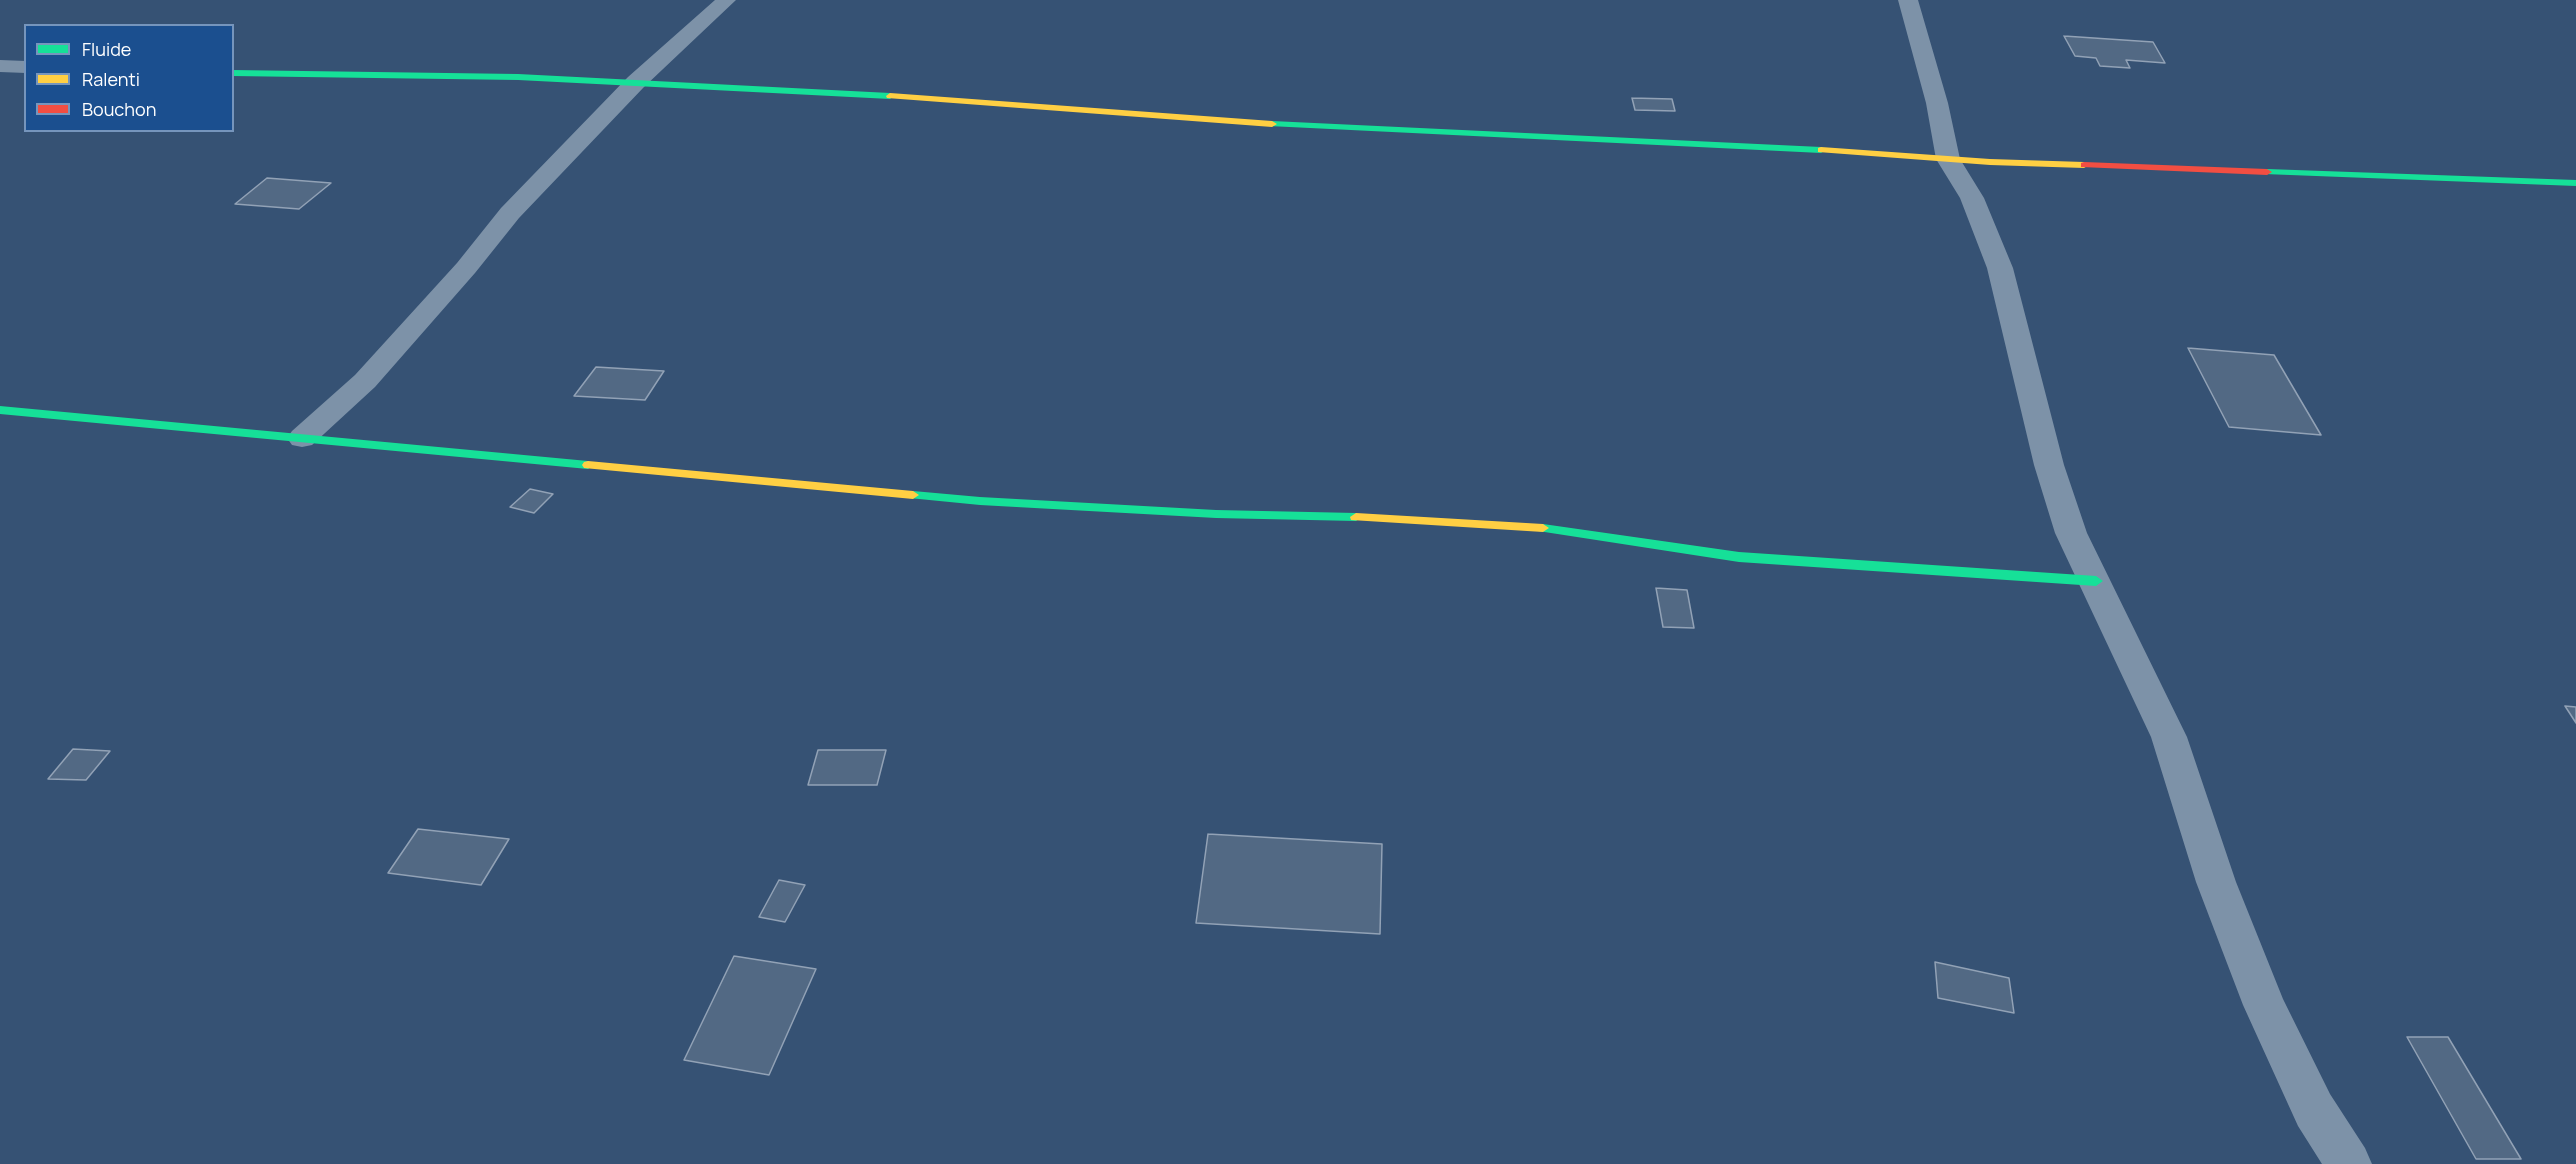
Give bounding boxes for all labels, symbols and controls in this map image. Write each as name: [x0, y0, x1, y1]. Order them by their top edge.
legend: [24, 24, 234, 132]
text: Fluide: [82, 37, 131, 61]
text: Ralenti: [82, 67, 140, 91]
text: Bouchon: [82, 97, 156, 121]

